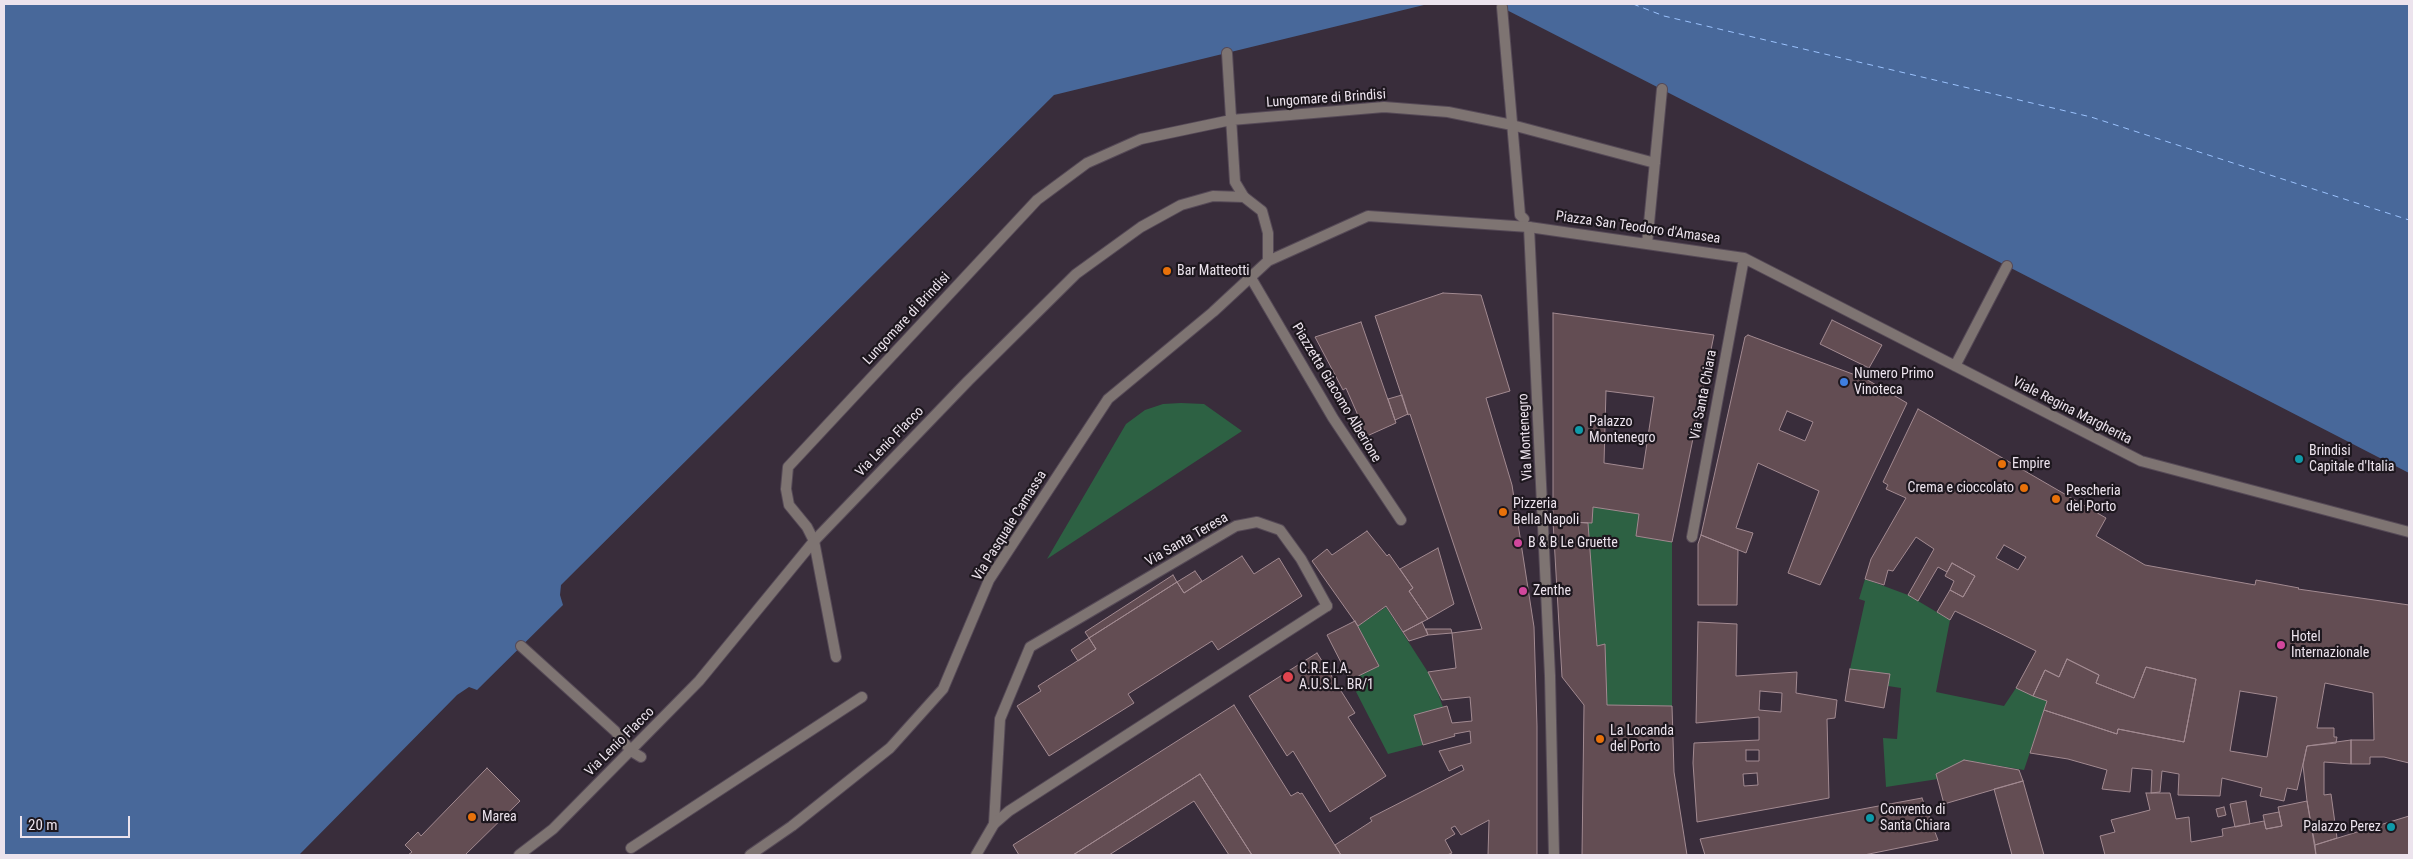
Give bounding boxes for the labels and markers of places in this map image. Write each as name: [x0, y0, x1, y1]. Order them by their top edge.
place label: Bar Matteotti: [1177, 263, 1249, 279]
marker: Bar Matteotti: [1161, 265, 1173, 277]
place label: Numero Primo Vinoteca: [1854, 366, 1934, 398]
marker: Numero Primo Vinoteca: [1838, 376, 1850, 388]
place label: Palazzo Montenegro: [1589, 414, 1655, 447]
marker: Palazzo Montenegro: [1573, 424, 1585, 436]
place label: Brindisi Capitale d'Italia: [2309, 443, 2394, 476]
marker: Brindisi Capitale d'Italia: [2293, 453, 2305, 465]
place label: Empire: [2012, 456, 2050, 472]
marker: Empire: [1996, 458, 2008, 470]
place label: Crema e cioccolato: [1908, 480, 2014, 496]
marker: Crema e cioccolato: [2018, 482, 2030, 494]
place label: Pescheria del Porto: [2066, 483, 2121, 516]
marker: Pescheria del Porto: [2050, 493, 2062, 505]
place label: Pizzeria Bella Napoli: [1513, 496, 1579, 528]
marker: Pizzeria Bella Napoli: [1497, 506, 1509, 518]
place label: B & B Le Gruette: [1528, 535, 1618, 551]
marker: B & B Le Gruette: [1512, 537, 1524, 549]
place label: Zenthe: [1533, 583, 1571, 599]
marker: Zenthe: [1517, 585, 1529, 597]
place label: Hotel Internazionale: [2291, 629, 2369, 662]
marker: Hotel Internazionale: [2275, 639, 2287, 651]
place label: C.R.E.I.A. A.U.S.L. BR/1: [1299, 661, 1374, 694]
marker: C.R.E.I.A. A.U.S.L. BR/1: [1281, 670, 1295, 684]
place label: La Locanda del Porto: [1610, 723, 1674, 756]
marker: La Locanda del Porto: [1594, 733, 1606, 745]
place label: Convento di Santa Chiara: [1880, 802, 1950, 834]
place label: Marea: [482, 809, 517, 825]
marker: Marea: [466, 811, 478, 823]
marker: Convento di Santa Chiara: [1864, 812, 1876, 824]
place label: Palazzo Perez: [2303, 819, 2381, 835]
marker: Palazzo Perez: [2385, 821, 2397, 833]

